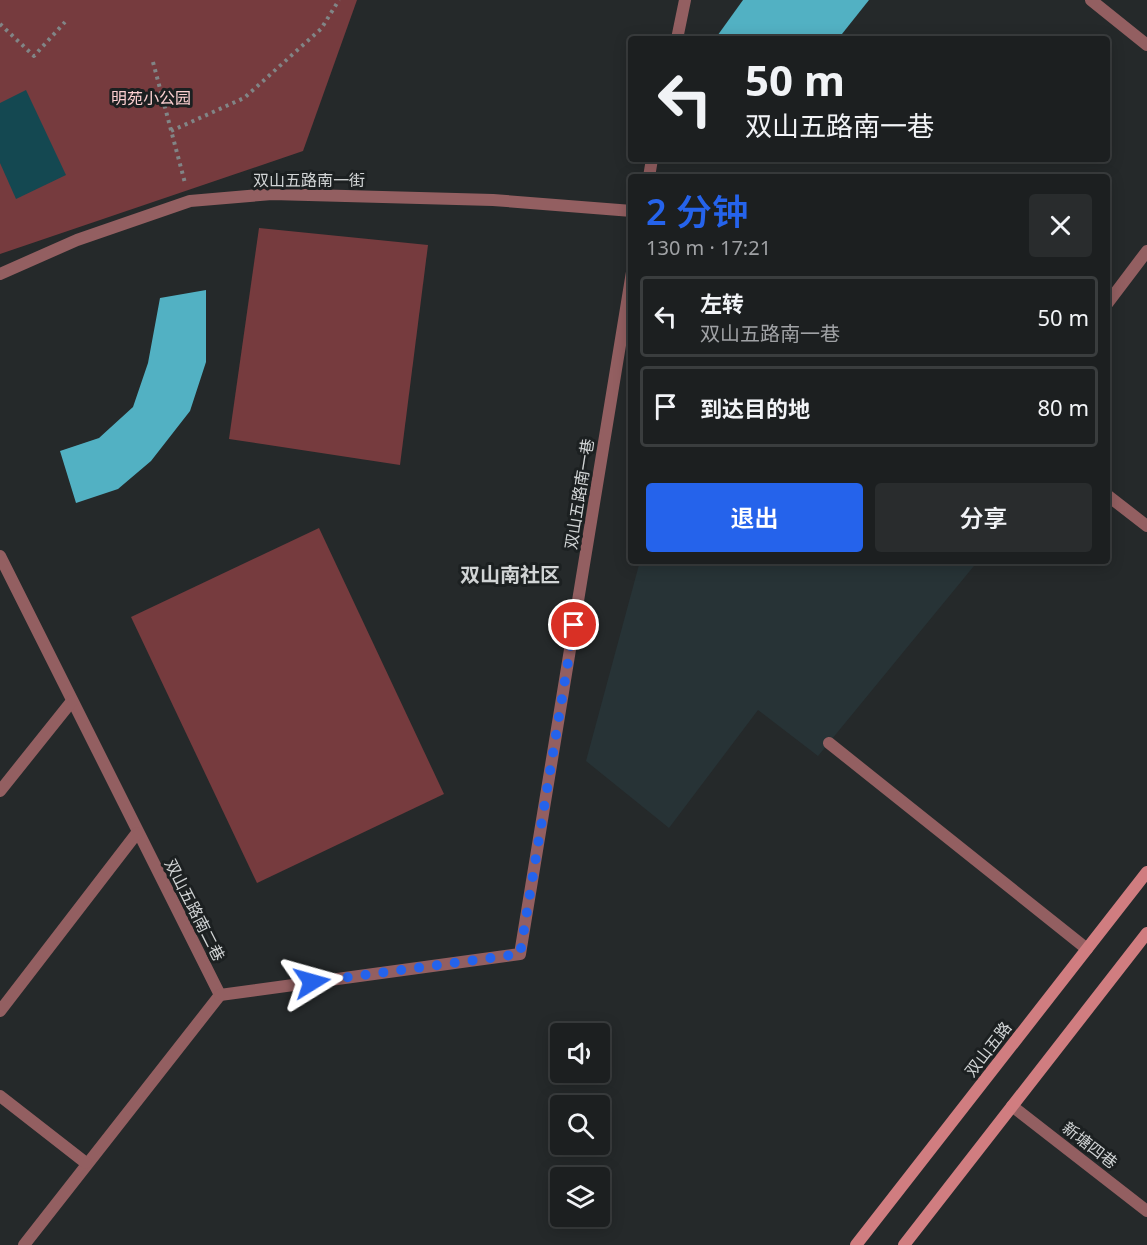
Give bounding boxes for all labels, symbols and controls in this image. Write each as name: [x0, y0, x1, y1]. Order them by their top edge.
text: 50 m: [745, 51, 845, 108]
icon: left: [646, 60, 724, 138]
park label: 明苑小公园: [111, 87, 191, 109]
text: 双山五路南一巷: [745, 107, 934, 144]
street label: 双山五路南一街: [253, 169, 365, 191]
text: 2 分钟: [646, 187, 748, 236]
button: close: [1029, 194, 1092, 257]
text: 130 m · 17:21: [646, 234, 771, 261]
text: 左转: [700, 288, 744, 318]
icon: left: [649, 300, 682, 333]
text: 50 m: [1038, 302, 1089, 332]
text: 双山五路南一巷: [700, 320, 840, 347]
icon: arrive: [649, 390, 682, 423]
text: 80 m: [1038, 392, 1089, 422]
text: 到达目的地: [700, 393, 810, 423]
street label: 双山五路南一巷: [559, 437, 599, 551]
button: 退出: [646, 483, 863, 552]
button: 分享: [875, 483, 1092, 552]
district label: 双山南社区: [460, 561, 560, 588]
pin: [548, 599, 599, 650]
icon: arrive: [557, 608, 590, 641]
street label: 双山五路南二巷: [160, 855, 230, 965]
position arrow: [280, 950, 344, 1014]
street label: 双山五路: [960, 1017, 1016, 1081]
map controls: [550, 1023, 610, 1227]
button: sound: [550, 1023, 610, 1083]
button: search: [550, 1095, 610, 1155]
street label: 新塘四巷: [1058, 1117, 1122, 1173]
button: layers: [550, 1167, 610, 1227]

